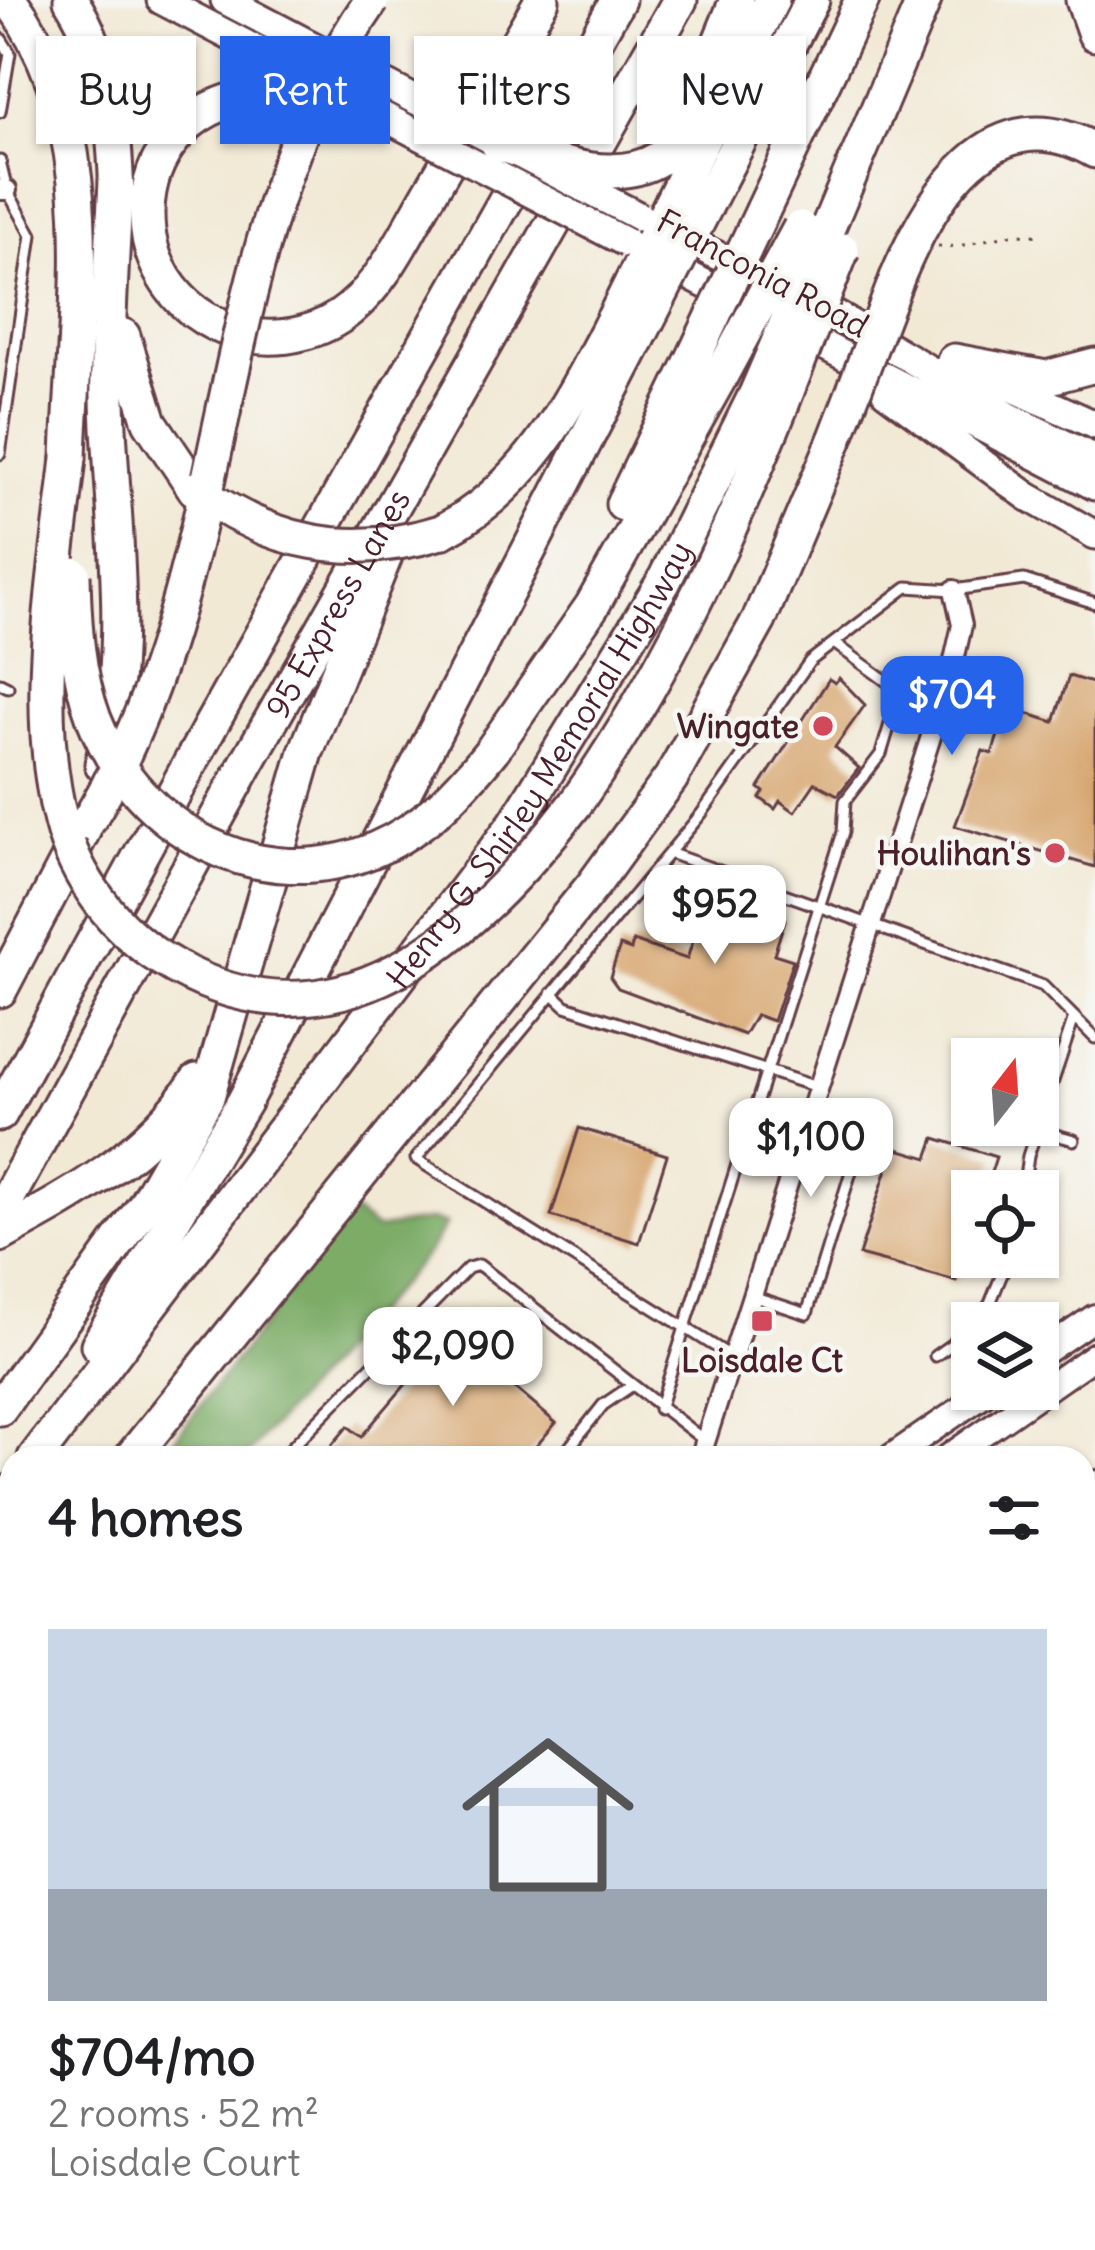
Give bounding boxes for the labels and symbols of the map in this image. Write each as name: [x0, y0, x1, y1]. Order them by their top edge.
street label: Franconia Road: [650, 200, 876, 346]
street label: 95 Express Lanes: [256, 481, 419, 725]
street label: Henry G. Shirley Memorial Highway: [377, 534, 701, 997]
pin: $704: [881, 656, 1023, 758]
place label: Wingate: [677, 705, 799, 747]
marker: Wingate: [810, 713, 836, 739]
place label: Houlihan's: [877, 832, 1031, 874]
marker: Houlihan's: [1042, 840, 1068, 866]
pin: $952: [644, 865, 786, 967]
north arrow: [951, 1038, 1059, 1146]
pin: $1,100: [713, 1098, 909, 1200]
pin: $2,090: [355, 1307, 551, 1409]
marker: Loisdale Ct: [749, 1308, 775, 1334]
place label: Loisdale Ct: [681, 1339, 843, 1381]

